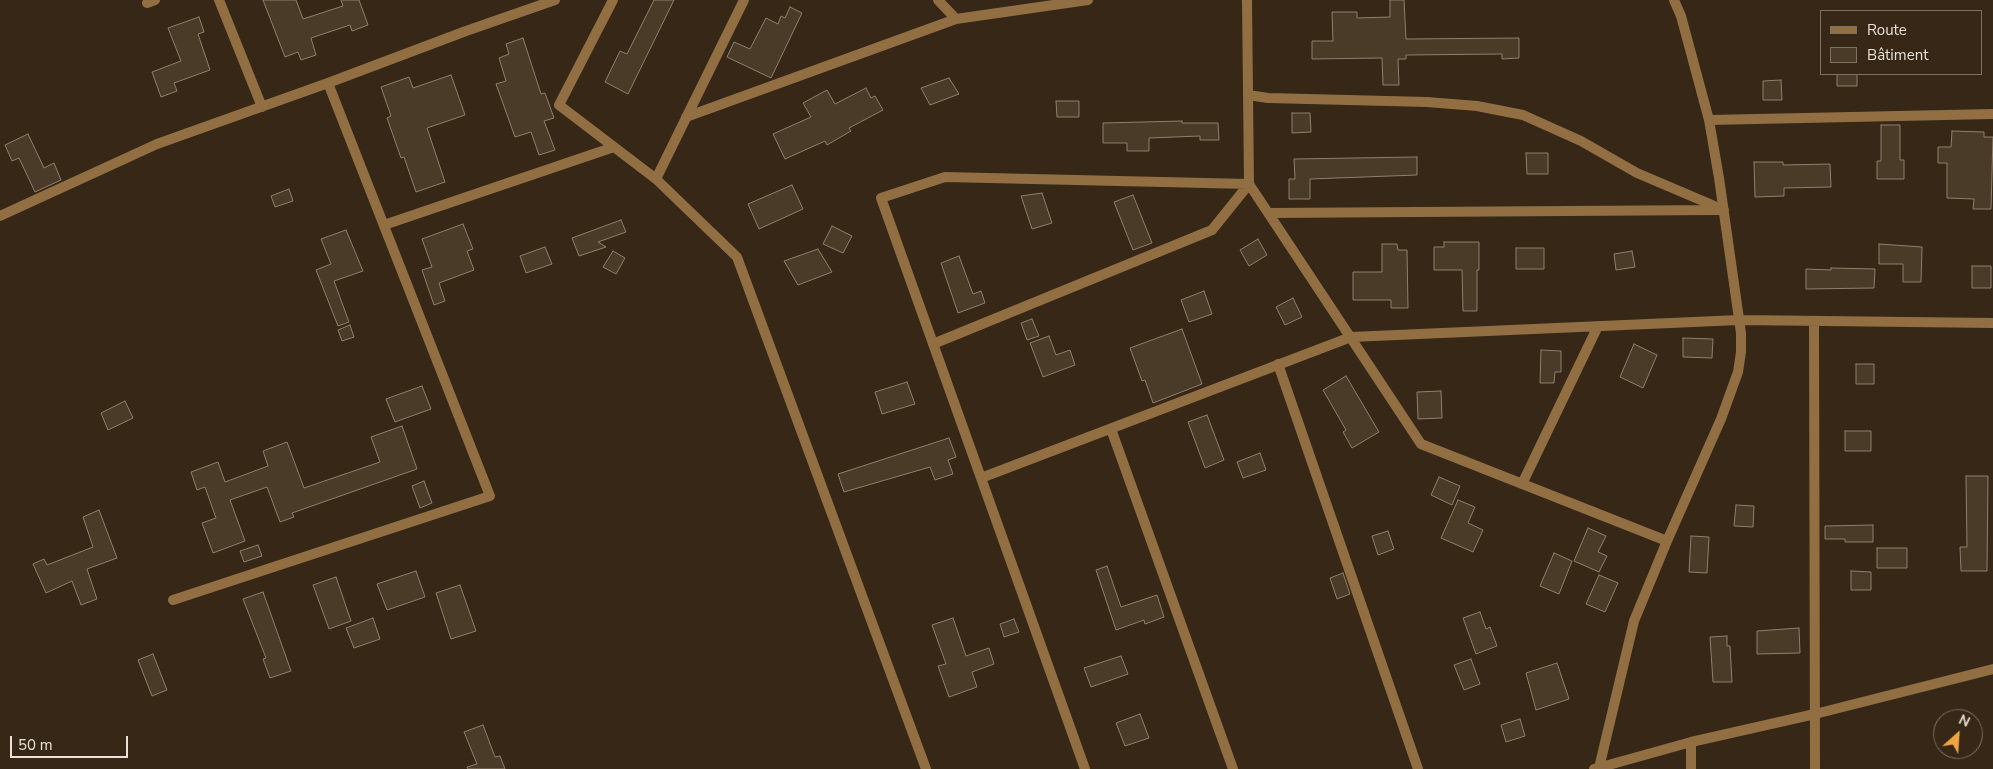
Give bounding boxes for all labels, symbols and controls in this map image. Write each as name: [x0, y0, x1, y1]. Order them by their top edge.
legend: [1820, 10, 1983, 75]
text: Route: [1867, 20, 1907, 40]
text: Bâtiment: [1867, 45, 1928, 65]
north arrow: [1933, 709, 1983, 759]
text: N: [1955, 710, 1973, 732]
scale bar: [12, 726, 130, 758]
text: 50 m: [18, 735, 53, 755]

